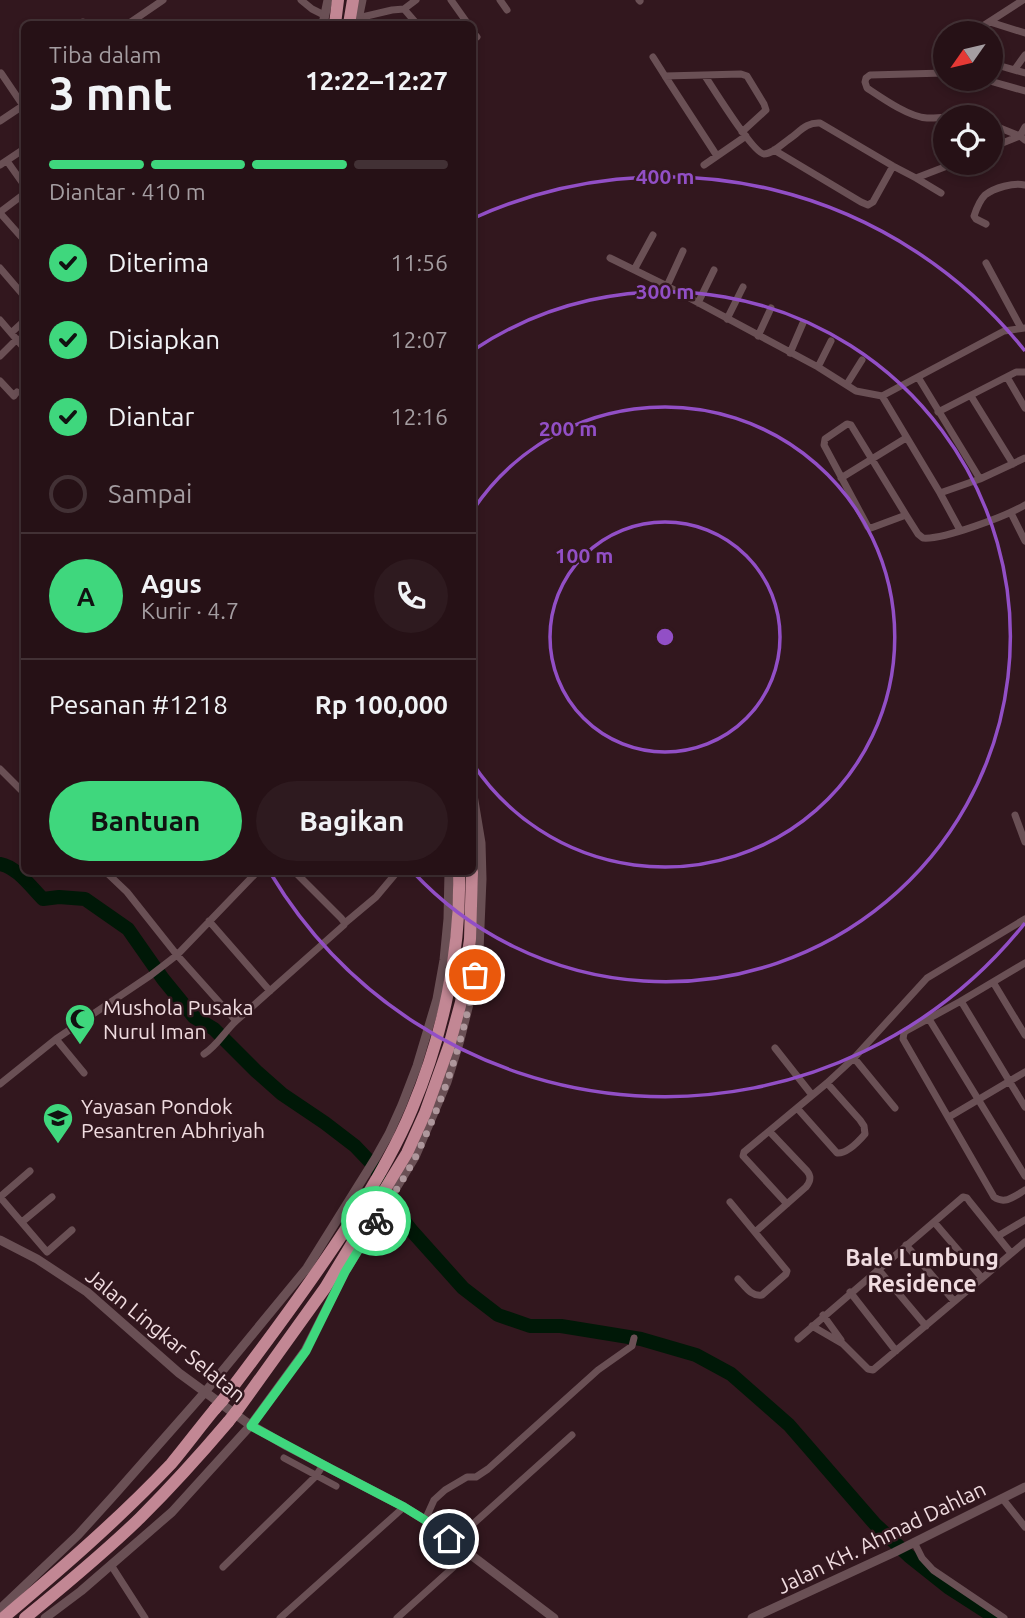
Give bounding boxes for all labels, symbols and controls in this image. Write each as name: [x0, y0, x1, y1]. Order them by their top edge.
north arrow: [933, 21, 1003, 91]
map controls: [933, 21, 1003, 175]
text: Tiba dalam: [49, 42, 161, 67]
text: 12:22–12:27: [305, 66, 448, 95]
text: 3 mnt: [49, 67, 172, 119]
button: locate: [933, 105, 1003, 175]
text: 400 m: [636, 164, 694, 188]
text: Diantar · 410 m: [49, 179, 206, 204]
icon: check: [49, 244, 87, 282]
text: Diterima: [108, 248, 209, 277]
text: 11:56: [390, 250, 448, 275]
text: 300 m: [636, 279, 694, 303]
icon: check: [49, 321, 87, 359]
text: Disiapkan: [108, 325, 220, 354]
text: 12:07: [390, 327, 448, 352]
icon: check: [49, 398, 87, 436]
text: Diantar: [108, 402, 194, 431]
text: 12:16: [390, 404, 448, 429]
text: 200 m: [539, 416, 597, 440]
text: Sampai: [108, 479, 192, 508]
text: 100 m: [555, 543, 613, 567]
button: phone: [374, 559, 448, 633]
text: Agus: [141, 569, 202, 598]
text: A: [77, 582, 95, 611]
text: Kurir · 4.7: [141, 598, 239, 623]
centre of rings: [653, 625, 677, 649]
text: Pesanan #1218: [49, 690, 228, 719]
text: Rp 100,000: [315, 690, 448, 719]
button: Bantuan: [49, 781, 242, 861]
button: Bagikan: [256, 781, 448, 861]
pin: [445, 945, 505, 1005]
icon: bag: [456, 956, 494, 994]
place label: Mushola Pusaka Nurul Iman: [103, 995, 254, 1043]
mosque icon: Mushola Pusaka Nurul Iman: [63, 1002, 97, 1046]
place label: Yayasan Pondok Pesantren Abhriyah: [81, 1094, 265, 1142]
school or university icon: Yayasan Pondok Pesantren Abhriyah: [41, 1101, 75, 1145]
courier: [341, 1186, 411, 1256]
icon: bike: [357, 1202, 395, 1240]
district label: Bale Lumbung Residence: [845, 1245, 999, 1296]
street label: Jalan Lingkar Selatan: [81, 1263, 251, 1407]
street label: Jalan KH. Ahmad Dahlan: [773, 1476, 989, 1598]
pin: [419, 1509, 479, 1569]
icon: home: [430, 1520, 468, 1558]

